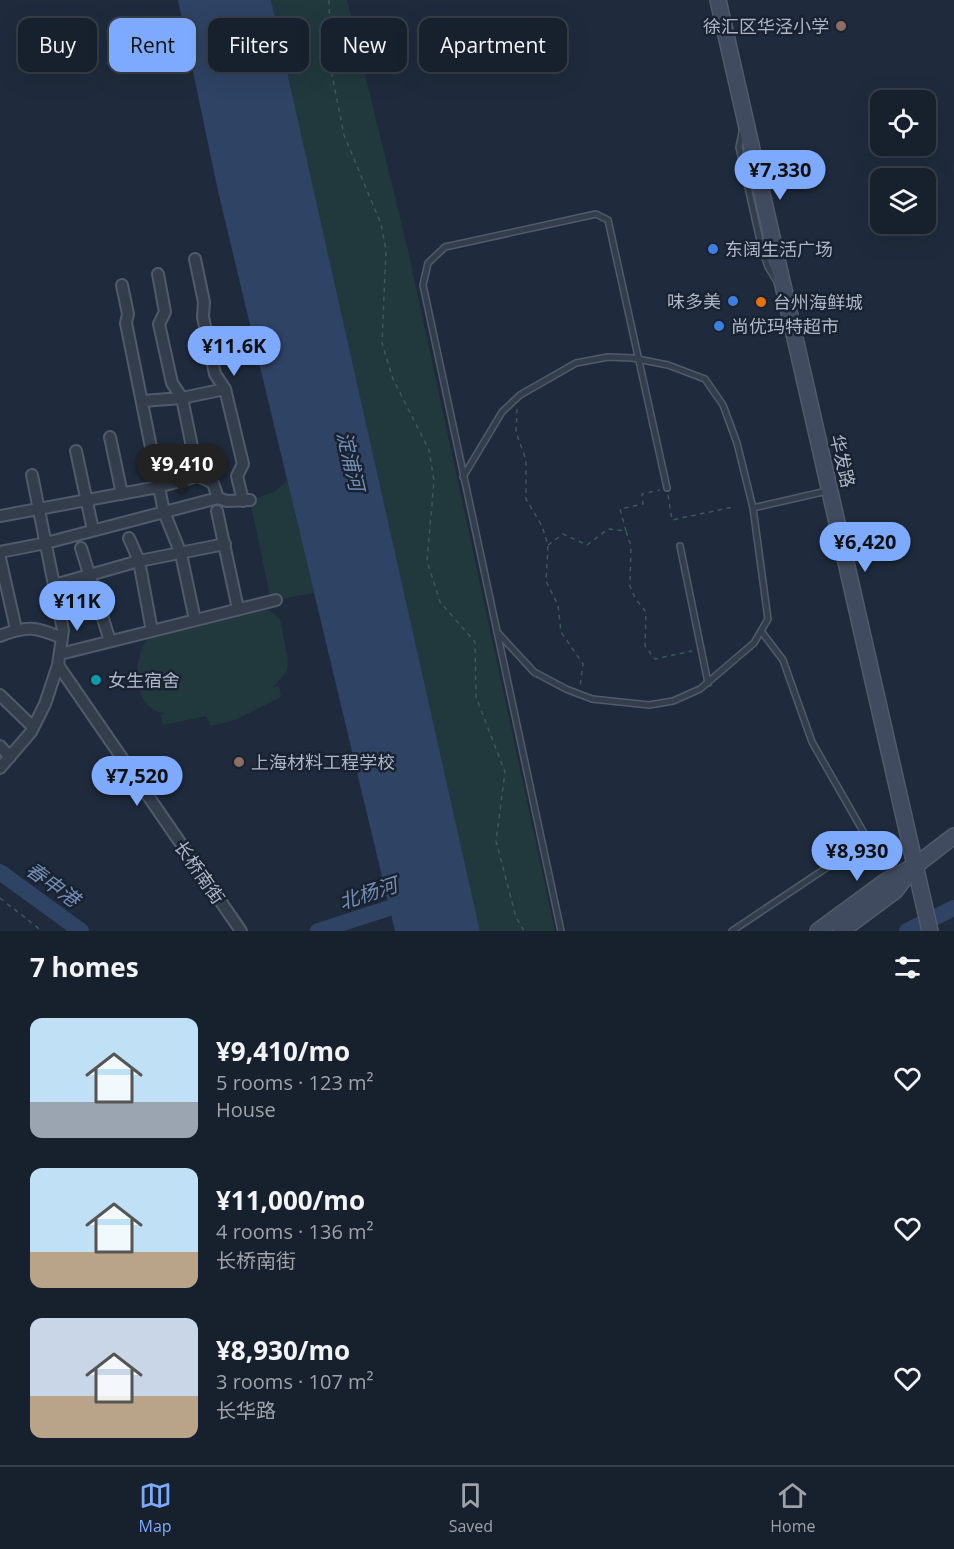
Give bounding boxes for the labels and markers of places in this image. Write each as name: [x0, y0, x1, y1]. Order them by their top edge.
place label: 徐汇区华泾小学: [703, 14, 829, 38]
marker: 徐汇区华泾小学: [834, 19, 848, 33]
pin: ¥7,330: [731, 150, 829, 201]
place label: 东阔生活广场: [725, 237, 833, 261]
marker: 东阔生活广场: [706, 242, 720, 256]
place label: 味多美: [667, 289, 721, 313]
place label: 台州海鲜城: [773, 290, 863, 314]
marker: 味多美: [726, 294, 740, 308]
marker: 台州海鲜城: [754, 295, 768, 309]
place label: 尚优玛特超市: [731, 314, 839, 338]
marker: 尚优玛特超市: [712, 319, 726, 333]
pin: ¥11.6K: [185, 326, 283, 377]
pin: ¥9,410: [133, 444, 231, 495]
pin: ¥6,420: [816, 522, 914, 573]
pin: ¥11K: [41, 581, 113, 632]
place label: 女生宿舍: [108, 668, 180, 692]
marker: 女生宿舍: [89, 673, 103, 687]
place label: 上海材料工程学校: [251, 750, 395, 774]
marker: 上海材料工程学校: [232, 755, 246, 769]
pin: ¥7,520: [88, 756, 186, 807]
pin: ¥8,930: [808, 831, 906, 882]

